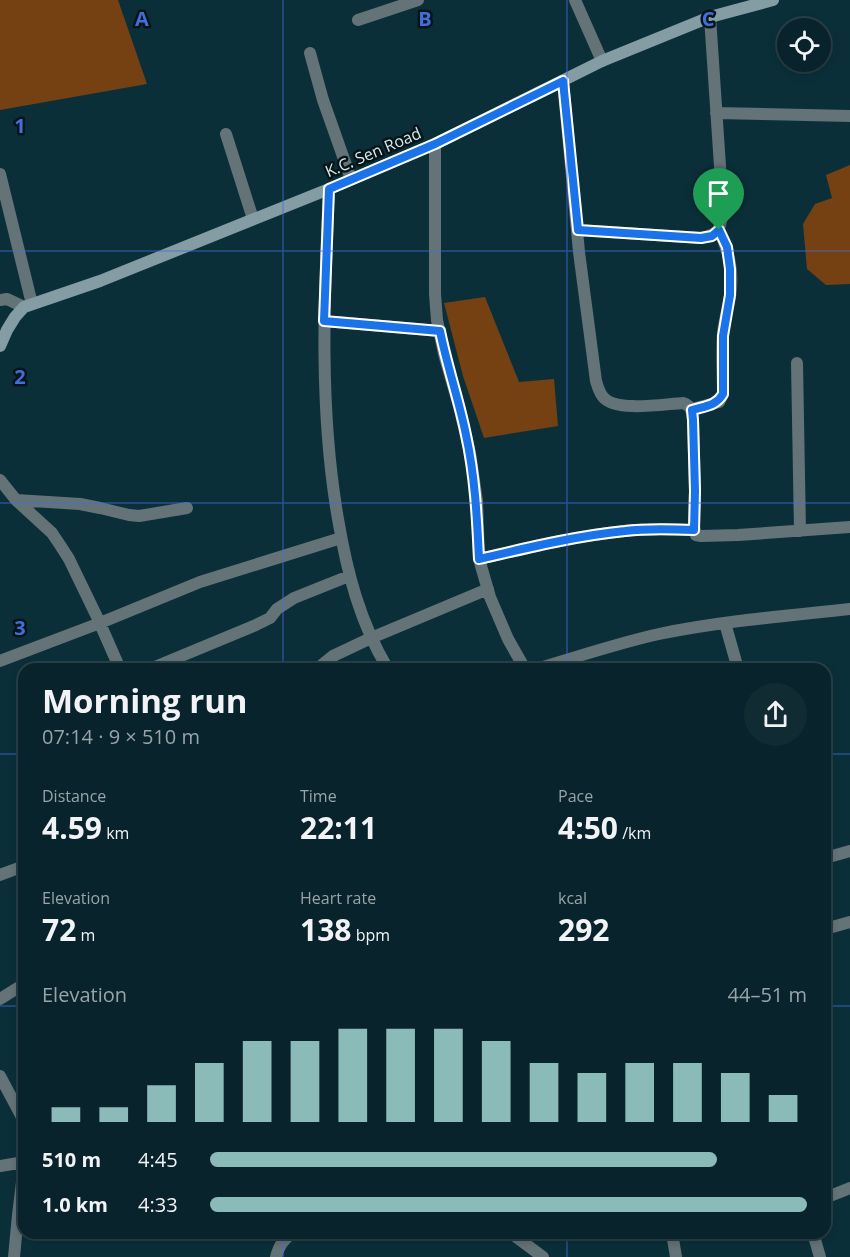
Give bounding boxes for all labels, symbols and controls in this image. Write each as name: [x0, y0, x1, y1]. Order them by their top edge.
text: A: [135, 5, 149, 32]
text: B: [418, 5, 432, 32]
text: C: [702, 5, 715, 32]
map controls: [777, 18, 831, 72]
button: locate: [777, 18, 831, 72]
text: 1: [14, 112, 26, 139]
street label: K.C. Sen Road: [322, 122, 424, 182]
pin: [693, 168, 744, 230]
icon: arrive: [702, 177, 735, 210]
text: 2: [14, 363, 26, 390]
text: 3: [14, 614, 26, 641]
text: Morning run: [42, 678, 248, 723]
button: share: [744, 683, 807, 746]
text: 07:14 · 9 × 510 m: [42, 723, 200, 750]
text: Distance: [42, 785, 106, 807]
text: Time: [300, 785, 337, 807]
text: Pace: [558, 785, 593, 807]
text: 4.59: [42, 807, 102, 848]
text: 22:11: [300, 807, 377, 848]
text: 4:50: [558, 807, 618, 848]
text: km: [102, 822, 129, 844]
text: /km: [618, 822, 651, 844]
text: Elevation: [42, 887, 110, 909]
text: Heart rate: [300, 887, 376, 909]
text: kcal: [558, 887, 587, 909]
text: 72: [42, 909, 76, 950]
text: 138: [300, 909, 351, 950]
text: 292: [558, 909, 609, 950]
text: m: [76, 924, 95, 946]
text: bpm: [351, 924, 390, 946]
text: Elevation: [42, 981, 127, 1008]
text: 44–51 m: [728, 981, 807, 1008]
text: 510 m: [42, 1146, 101, 1173]
text: 4:45: [138, 1146, 178, 1173]
text: 1.0 km: [42, 1191, 108, 1218]
text: 4:33: [138, 1191, 178, 1218]

